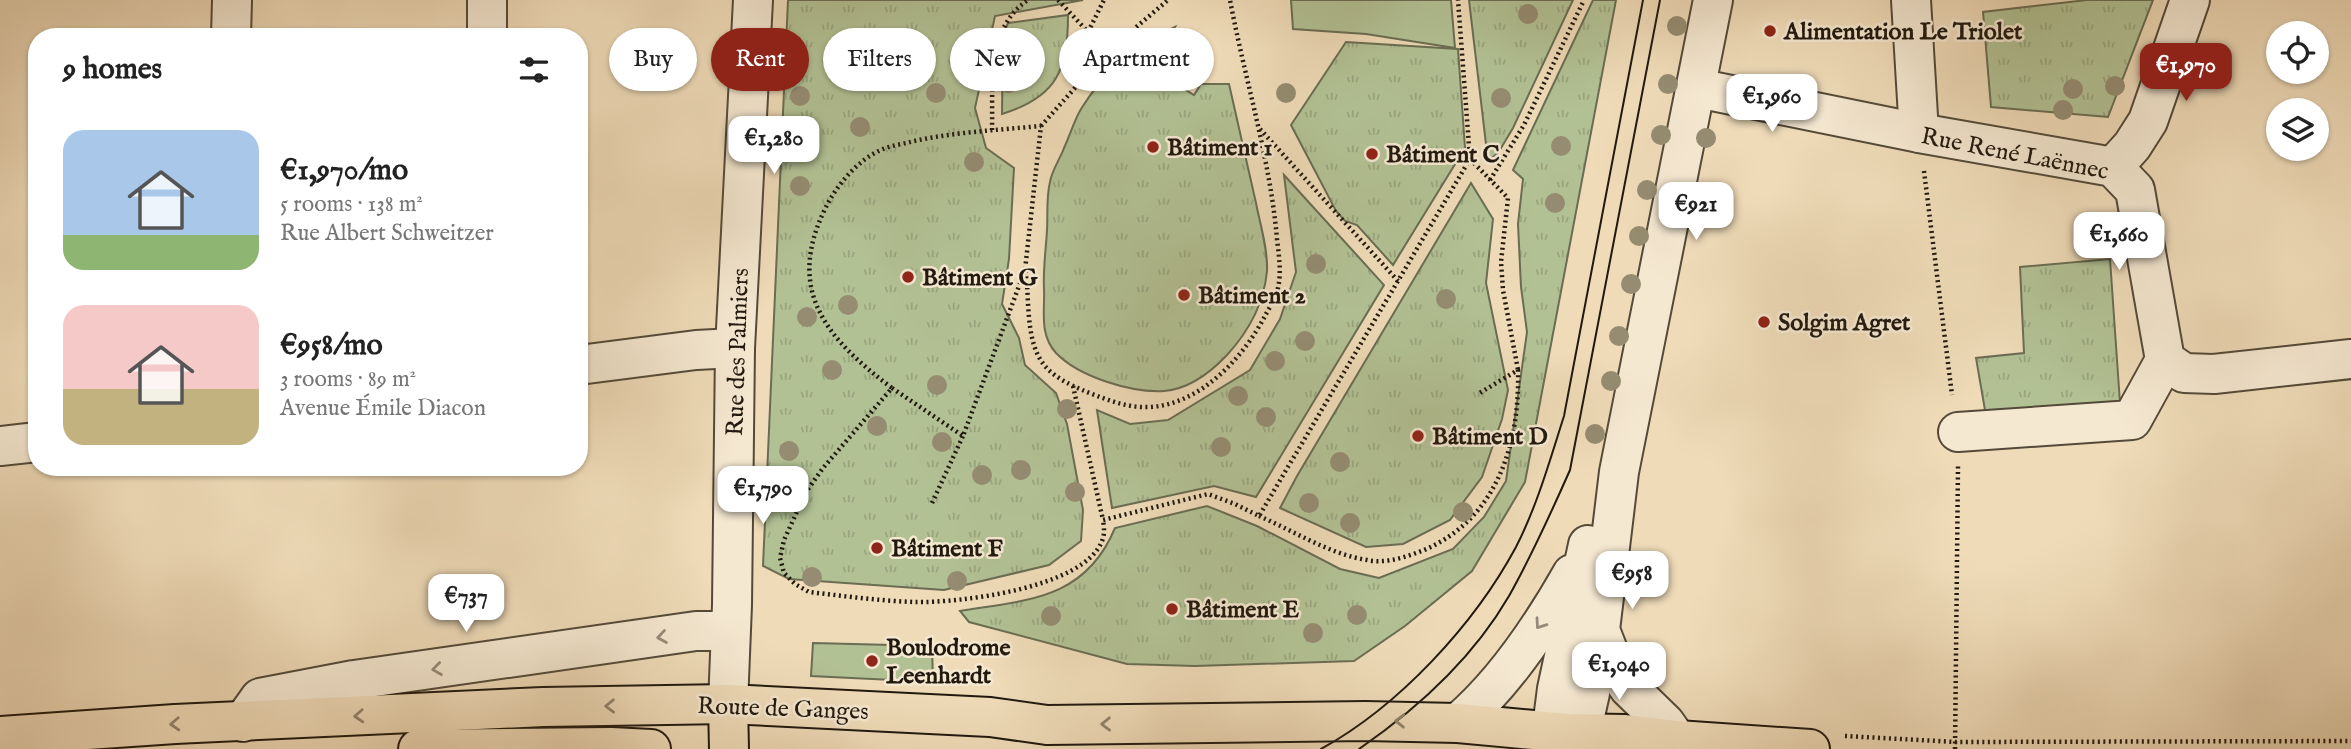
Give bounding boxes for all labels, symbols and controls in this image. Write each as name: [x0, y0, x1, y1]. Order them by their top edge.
place label: Alimentation Le Triolet: [1783, 17, 2023, 48]
map controls: [2266, 21, 2329, 161]
button: locate: [2266, 21, 2329, 84]
marker: Alimentation Le Triolet: [1762, 23, 1778, 39]
chip: Buy: [609, 28, 697, 91]
chip: Rent: [711, 28, 809, 91]
chip: Filters: [823, 28, 936, 91]
chip: New: [950, 28, 1045, 91]
chip: Apartment: [1059, 28, 1214, 91]
pin: €1,970: [2129, 43, 2243, 103]
text: 9 homes: [63, 51, 162, 89]
icon: filters: [515, 51, 553, 89]
text: €1,970: [2156, 51, 2216, 80]
pin: €1,960: [1715, 74, 1829, 134]
text: €1,960: [1742, 82, 1802, 111]
button: layers: [2266, 98, 2329, 161]
pin: €1,280: [717, 116, 831, 176]
street label: Rue René Laënnec: [1918, 121, 2111, 188]
text: €1,280: [744, 124, 804, 153]
place label: Bâtiment 1: [1167, 133, 1273, 164]
marker: Bâtiment 1: [1145, 139, 1161, 155]
place label: Bâtiment C: [1386, 140, 1500, 171]
marker: Bâtiment C: [1364, 146, 1380, 162]
text: €1,970/mo: [280, 152, 408, 190]
icon: home: [119, 158, 203, 242]
pin: €921: [1655, 182, 1737, 242]
text: 5 rooms · 138 m²: [280, 190, 423, 219]
text: €921: [1675, 190, 1717, 219]
pin: €1,660: [2062, 212, 2176, 272]
text: Rue Albert Schweitzer: [280, 219, 494, 248]
text: €1,660: [2090, 220, 2148, 249]
place label: Bâtiment G: [922, 263, 1039, 294]
street label: Rue des Palmiers: [720, 268, 757, 437]
marker: Bâtiment G: [900, 269, 916, 285]
place label: Bâtiment 2: [1198, 281, 1306, 312]
marker: Bâtiment 2: [1176, 287, 1192, 303]
place label: Solgim Agret: [1778, 308, 1911, 339]
marker: Solgim Agret: [1756, 314, 1772, 330]
text: €958/mo: [280, 327, 383, 365]
icon: home: [119, 333, 203, 417]
text: 3 rooms · 89 m²: [280, 365, 416, 394]
text: Avenue Émile Diacon: [280, 394, 486, 423]
place label: Bâtiment D: [1432, 422, 1548, 453]
marker: Bâtiment D: [1410, 428, 1426, 444]
pin: €1,790: [706, 466, 820, 526]
text: €1,790: [733, 474, 793, 503]
place label: Bâtiment F: [891, 534, 1004, 565]
marker: Bâtiment F: [869, 540, 885, 556]
pin: €958: [1591, 552, 1673, 611]
text: €958: [1612, 559, 1652, 588]
pin: €737: [425, 574, 507, 634]
text: €737: [444, 582, 488, 611]
place label: Bâtiment E: [1186, 595, 1300, 626]
marker: Bâtiment E: [1164, 601, 1180, 617]
one-way arrow: [1536, 616, 1548, 629]
one-way arrow: [656, 629, 668, 644]
place label: Boulodrome Leenhardt: [886, 633, 1011, 692]
pin: €1,040: [1562, 642, 1676, 702]
text: €1,040: [1588, 650, 1650, 679]
marker: Boulodrome Leenhardt: [864, 653, 880, 669]
one-way arrow: [431, 661, 442, 676]
street label: Route de Ganges: [697, 691, 869, 728]
one-way arrow: [605, 698, 616, 713]
one-way arrow: [353, 708, 364, 723]
one-way arrow: [1394, 714, 1405, 729]
one-way arrow: [169, 716, 180, 731]
one-way arrow: [1100, 716, 1111, 732]

